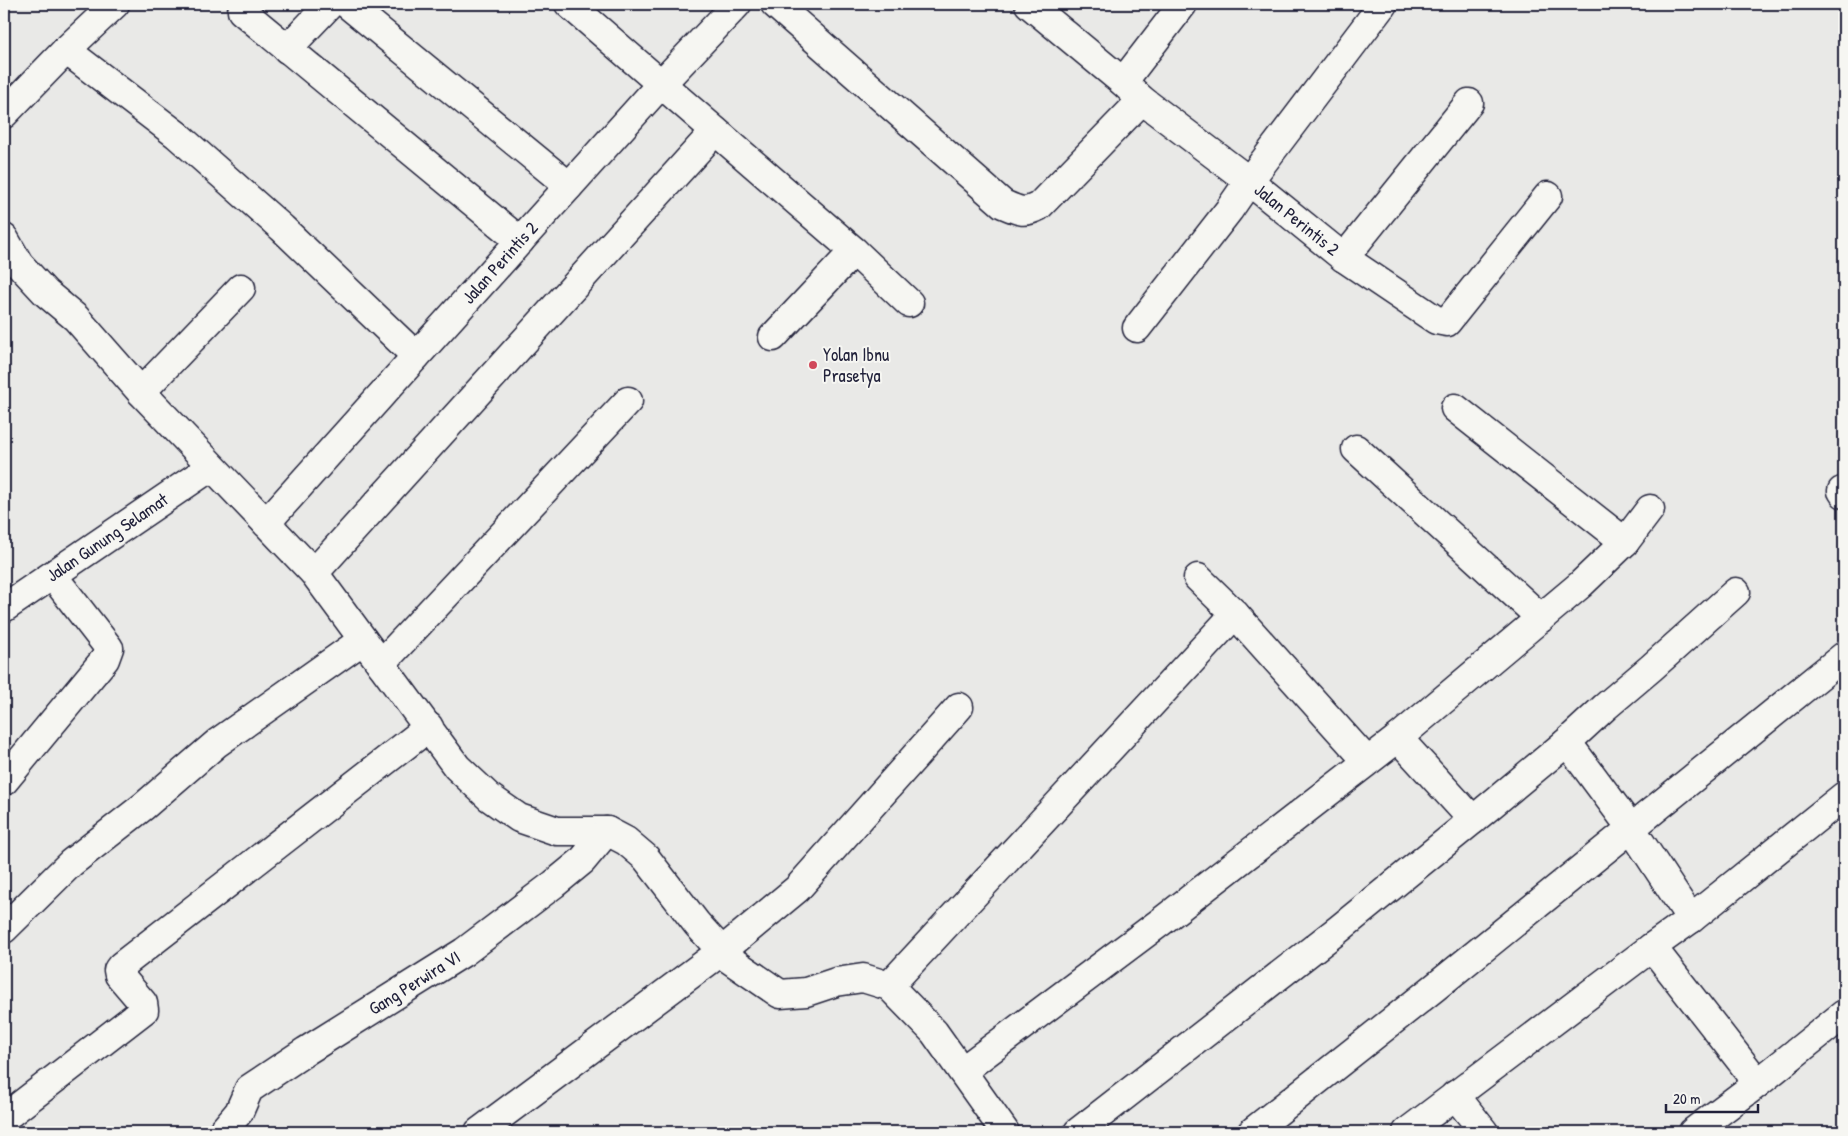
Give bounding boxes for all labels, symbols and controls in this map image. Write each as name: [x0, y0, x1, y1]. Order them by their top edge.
street label: Jalan Perintis 2: [1249, 177, 1345, 262]
street label: Jalan Perintis 2: [456, 216, 544, 309]
place label: Yolan Ibnu Prasetya: [823, 342, 889, 388]
marker: Yolan Ibnu Prasetya: [807, 359, 819, 371]
street label: Jalan Gunung Selamat: [41, 486, 173, 588]
street label: Gang Perwira VI: [364, 944, 465, 1021]
scale bar: [1666, 1081, 1758, 1113]
text: 20 m: [1673, 1088, 1700, 1109]

